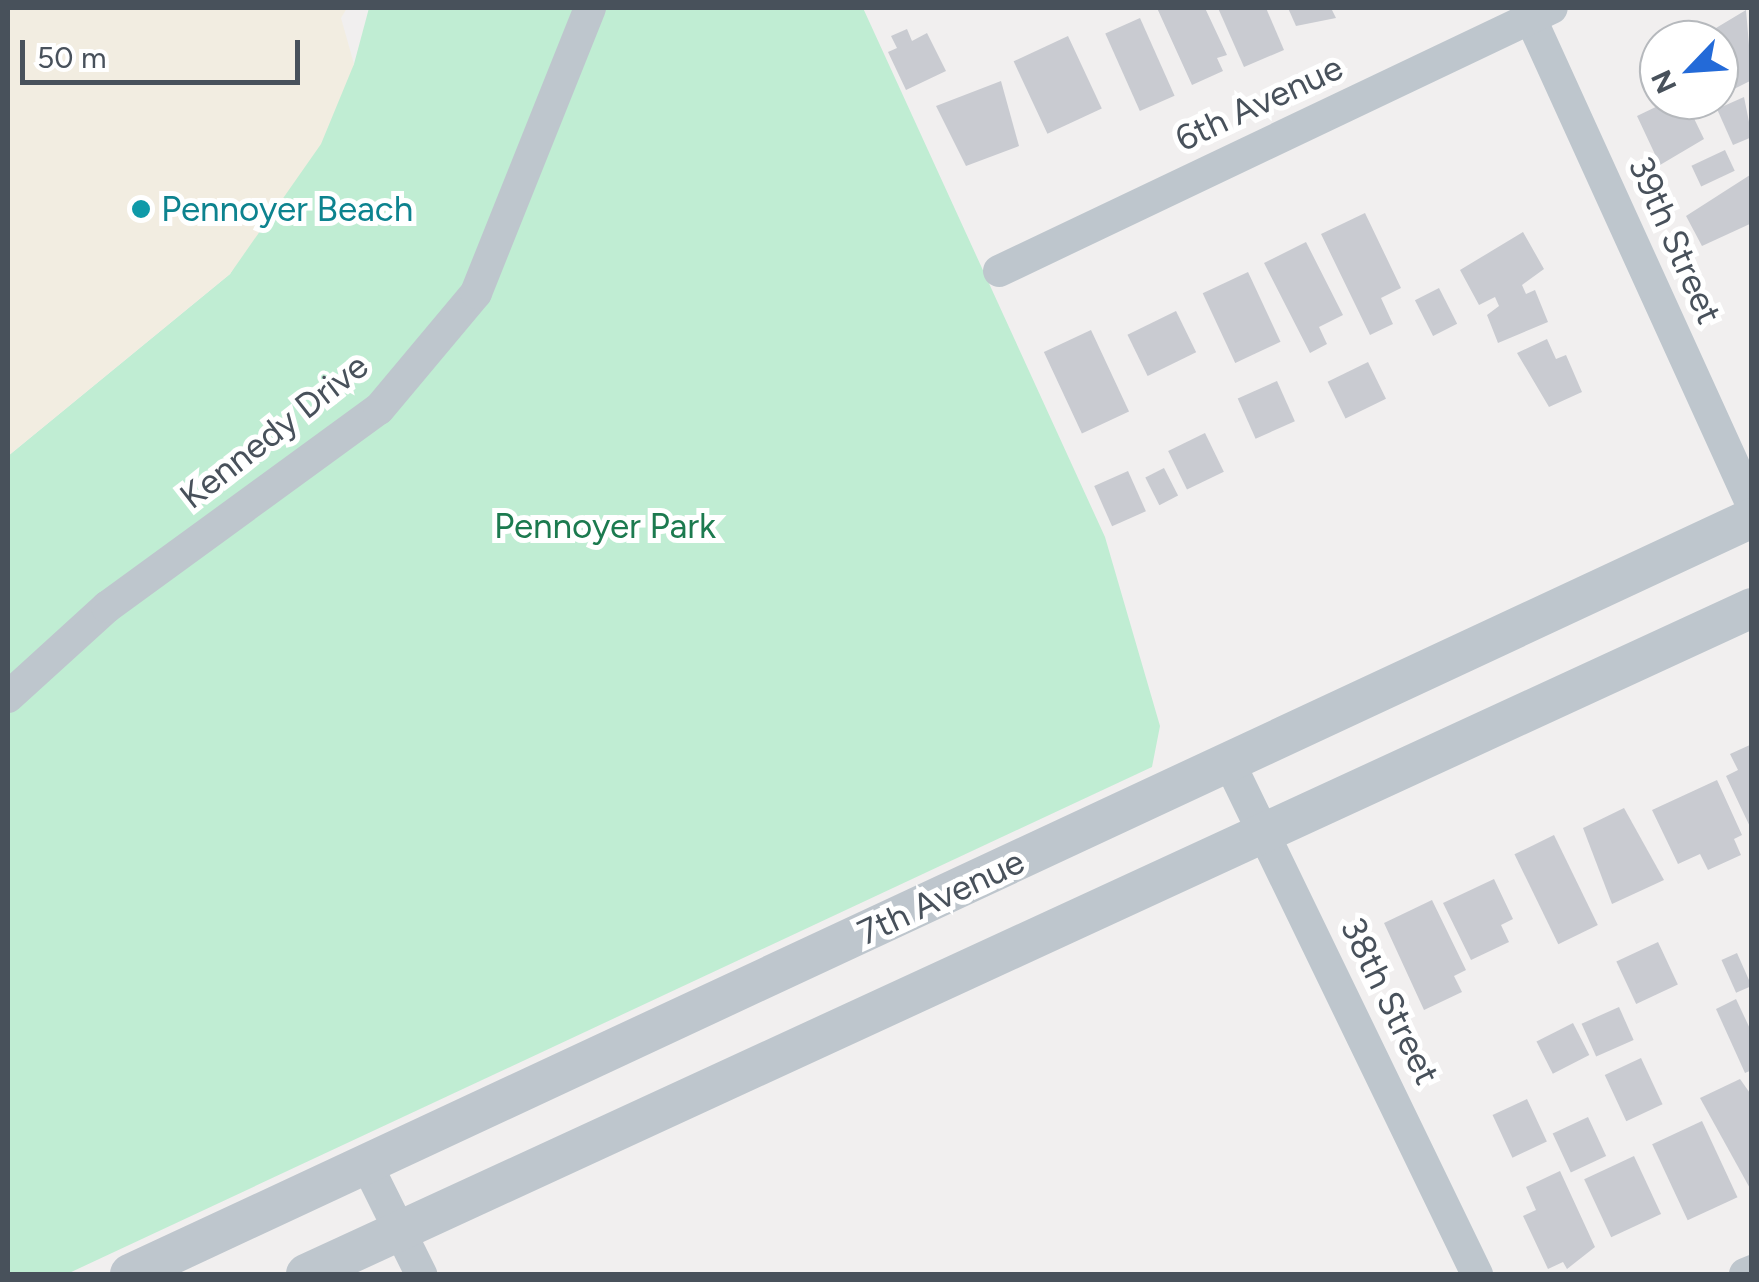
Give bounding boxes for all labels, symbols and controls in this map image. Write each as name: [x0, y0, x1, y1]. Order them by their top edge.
scale bar: [25, 20, 305, 82]
north arrow: [1639, 20, 1739, 120]
text: 50 m: [37, 39, 106, 76]
street label: 6th Avenue: [1169, 46, 1349, 160]
text: N: [1644, 65, 1684, 99]
street label: 39th Street: [1620, 150, 1730, 330]
place label: Pennoyer Beach: [161, 188, 413, 230]
marker: Pennoyer Beach: [130, 198, 152, 220]
street label: Kennedy Drive: [172, 345, 376, 517]
park label: Pennoyer Park: [494, 505, 716, 547]
street label: 7th Avenue: [851, 840, 1031, 954]
street label: 38th Street: [1332, 911, 1448, 1091]

